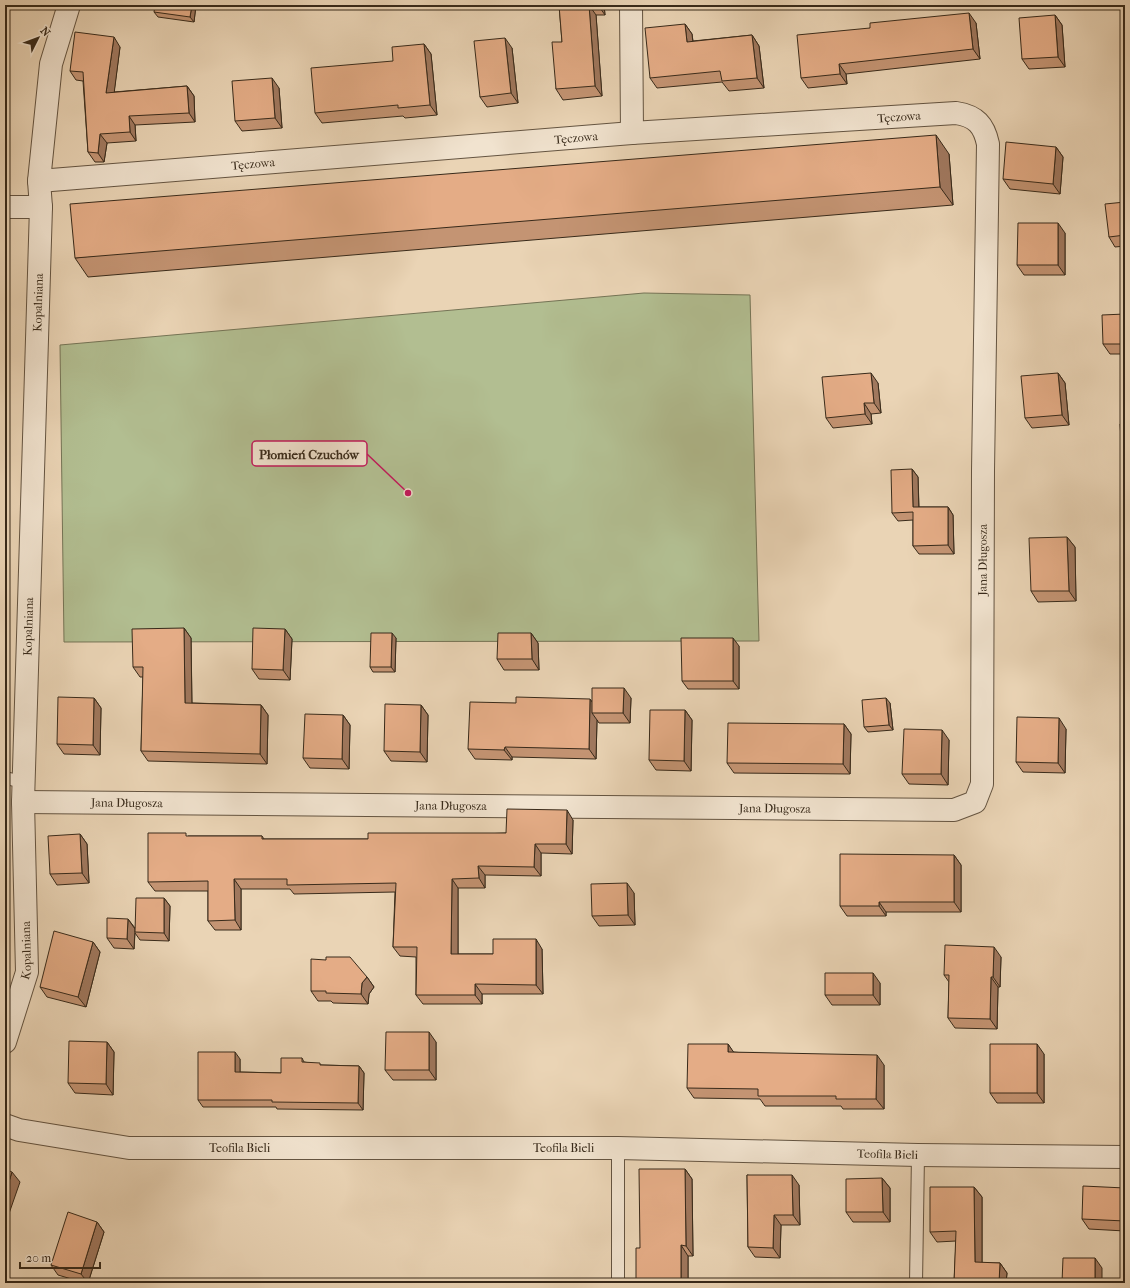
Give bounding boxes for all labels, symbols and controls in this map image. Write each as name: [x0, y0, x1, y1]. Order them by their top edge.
north arrow: [18, 18, 58, 58]
text: N: [37, 24, 53, 40]
street label: Tęczowa: [877, 108, 922, 126]
street label: Tęczowa: [554, 129, 599, 147]
street label: Tęczowa: [231, 155, 276, 173]
street label: Kopalniana: [30, 273, 46, 332]
callout: Płomień Czuchów: [252, 441, 367, 466]
text: Płomień Czuchów: [259, 447, 360, 462]
street label: Jana Długosza: [976, 523, 990, 597]
street label: Kopalniana: [20, 597, 36, 656]
street label: Jana Długosza: [90, 796, 163, 810]
street label: Jana Długosza: [414, 798, 487, 813]
street label: Jana Długosza: [738, 801, 811, 816]
street label: Kopalniana: [18, 920, 34, 981]
street label: Teofila Bieli: [209, 1141, 271, 1155]
street label: Teofila Bieli: [533, 1141, 595, 1155]
street label: Teofila Bieli: [857, 1147, 919, 1162]
scale bar: [20, 1244, 100, 1270]
text: 20 m: [26, 1251, 51, 1265]

